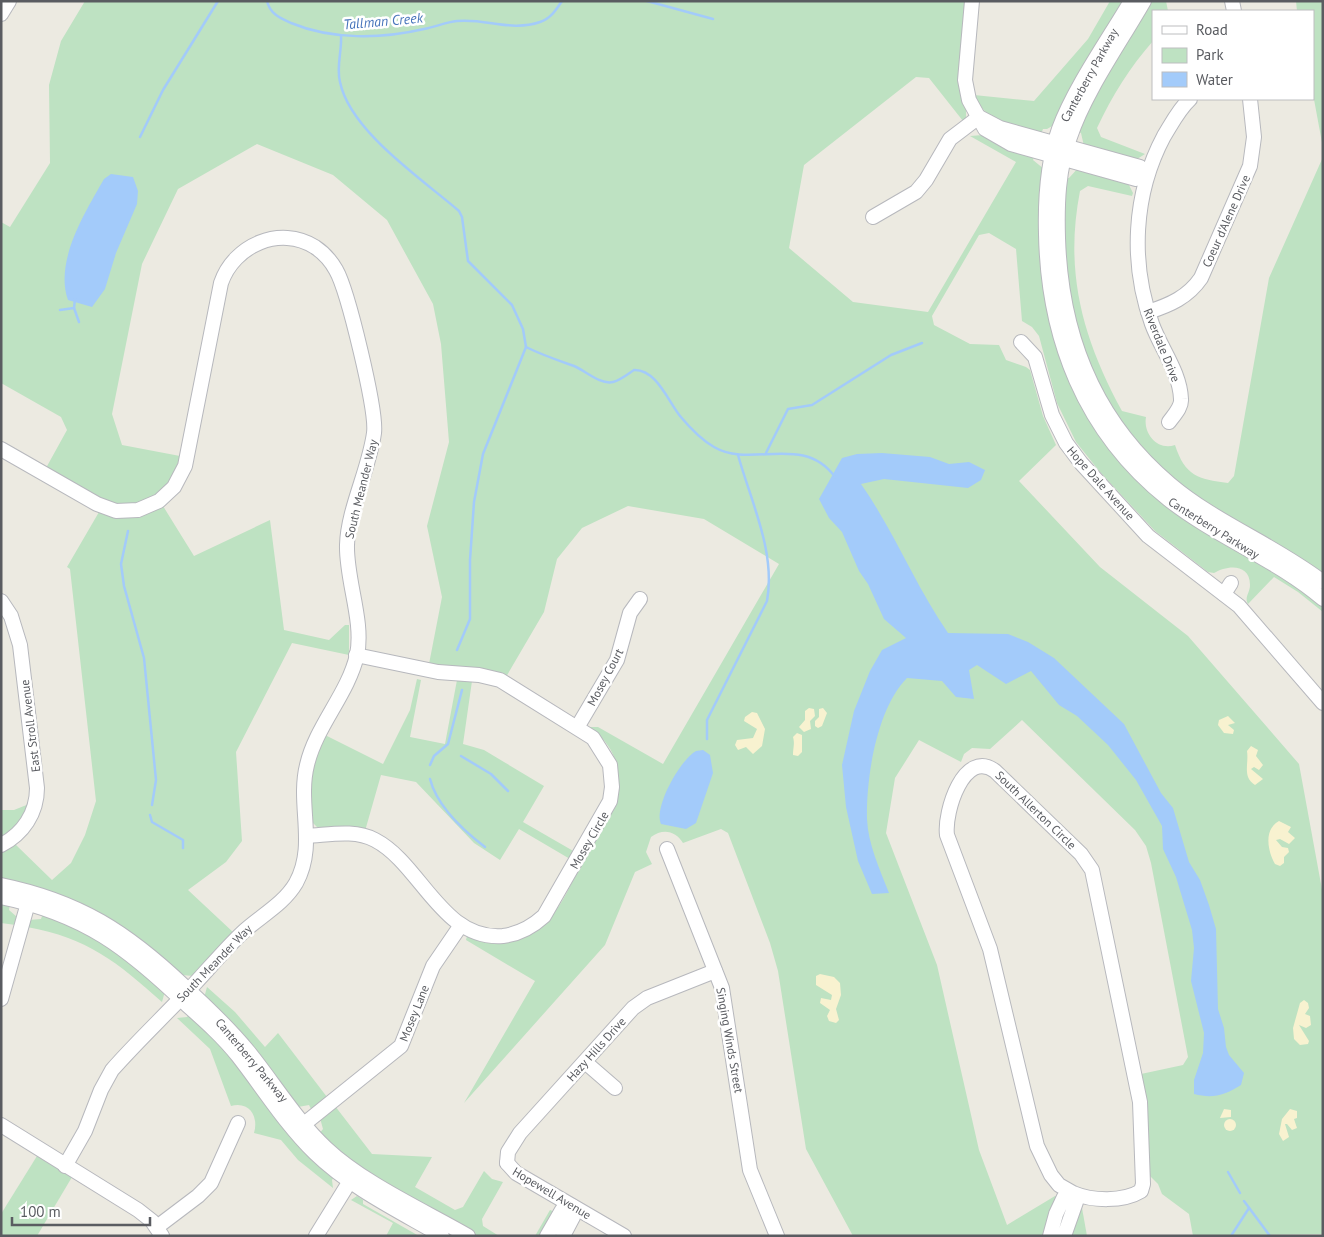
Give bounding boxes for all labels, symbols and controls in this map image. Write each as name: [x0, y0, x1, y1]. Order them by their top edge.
water label: Tallman Creek: [342, 8, 424, 33]
legend: [1152, 10, 1314, 100]
text: Road: [1196, 20, 1228, 39]
street label: Canterberry Parkway: [1057, 25, 1121, 124]
text: Park: [1196, 45, 1224, 64]
text: Water: [1196, 70, 1233, 89]
street label: Coeur d'Alene Drive: [1199, 172, 1253, 270]
street label: Riverdale Drive: [1140, 306, 1184, 384]
street label: South Meander Way: [341, 437, 381, 540]
street label: Hope Dale Avenue: [1064, 443, 1138, 523]
street label: Canterberry Parkway: [1166, 494, 1263, 562]
street label: Mosey Court: [584, 646, 626, 708]
street label: East Stroll Avenue: [17, 679, 43, 773]
street label: South Allerton Circle: [992, 768, 1080, 852]
street label: Mosey Circle: [566, 808, 612, 872]
street label: South Meander Way: [173, 921, 255, 1005]
street label: Mosey Lane: [396, 982, 432, 1044]
street label: Singing Winds Street: [713, 986, 747, 1094]
street label: Hazy Hills Drive: [563, 1014, 629, 1084]
street label: Canterberry Parkway: [213, 1015, 292, 1105]
street label: Hopewell Avenue: [510, 1164, 594, 1222]
scale bar: [12, 1194, 150, 1226]
text: 100 m: [20, 1202, 61, 1221]

